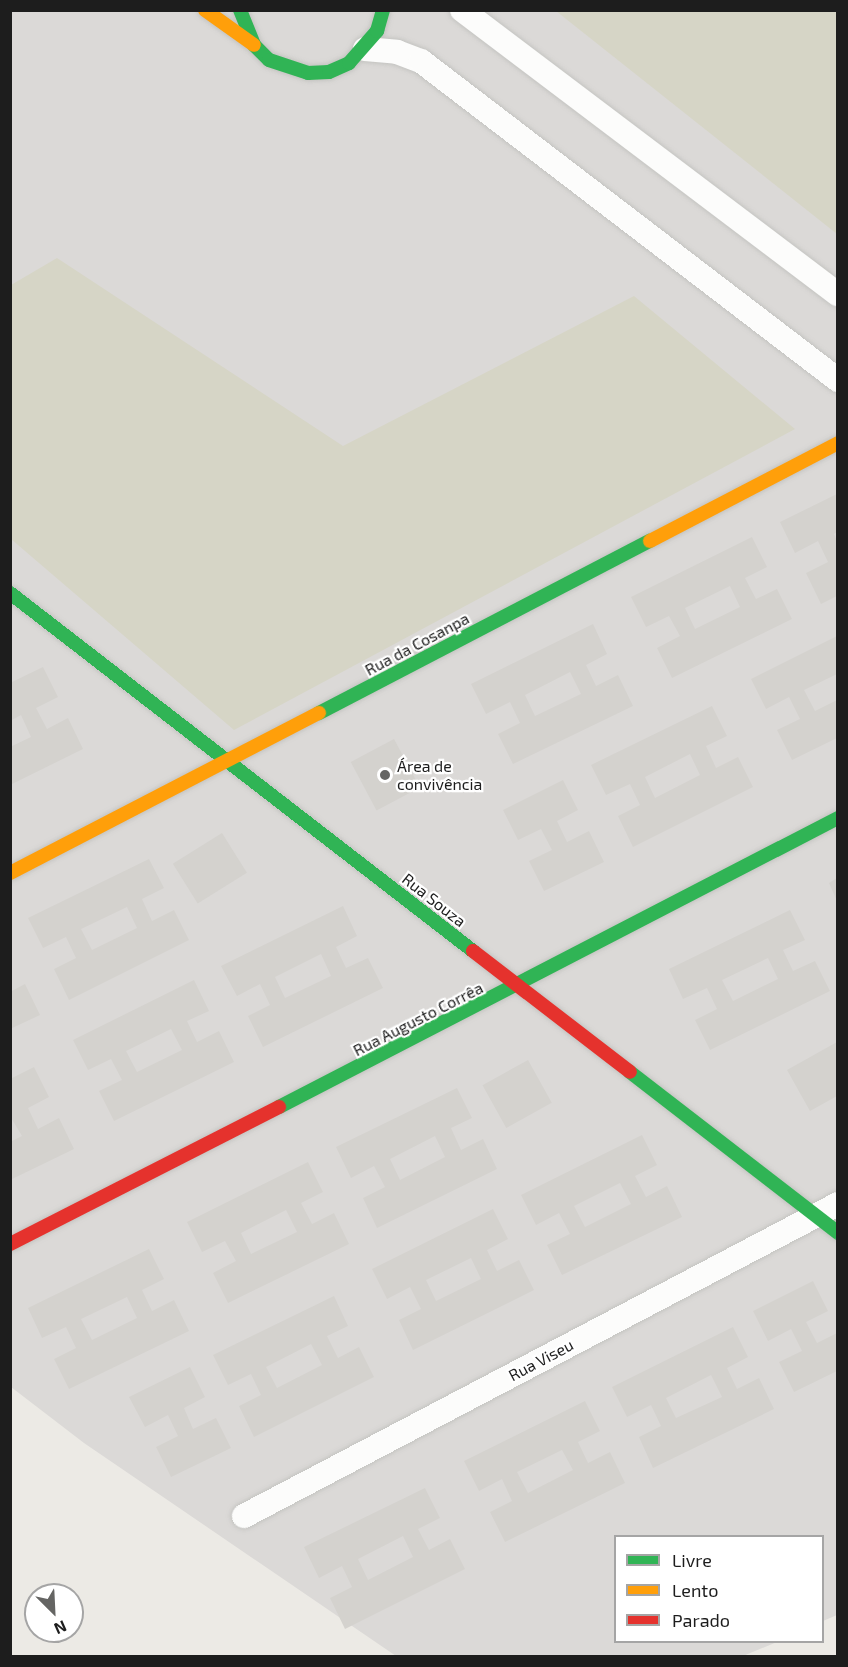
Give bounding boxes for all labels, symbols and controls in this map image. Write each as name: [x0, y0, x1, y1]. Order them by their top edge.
street label: Rua da Cosanpa: [362, 608, 472, 680]
place label: Área de convivência: [397, 756, 482, 794]
marker: Área de convivência: [378, 768, 392, 782]
street label: Rua Souza: [398, 869, 470, 931]
street label: Rua Augusto Corrêa: [350, 978, 486, 1060]
street label: Rua Viseu: [505, 1335, 577, 1385]
legend: [614, 1535, 824, 1643]
text: Livre: [672, 1549, 712, 1571]
text: Lento: [672, 1579, 718, 1601]
north arrow: [24, 1583, 84, 1643]
text: Parado: [672, 1609, 730, 1631]
text: N: [52, 1617, 70, 1639]

